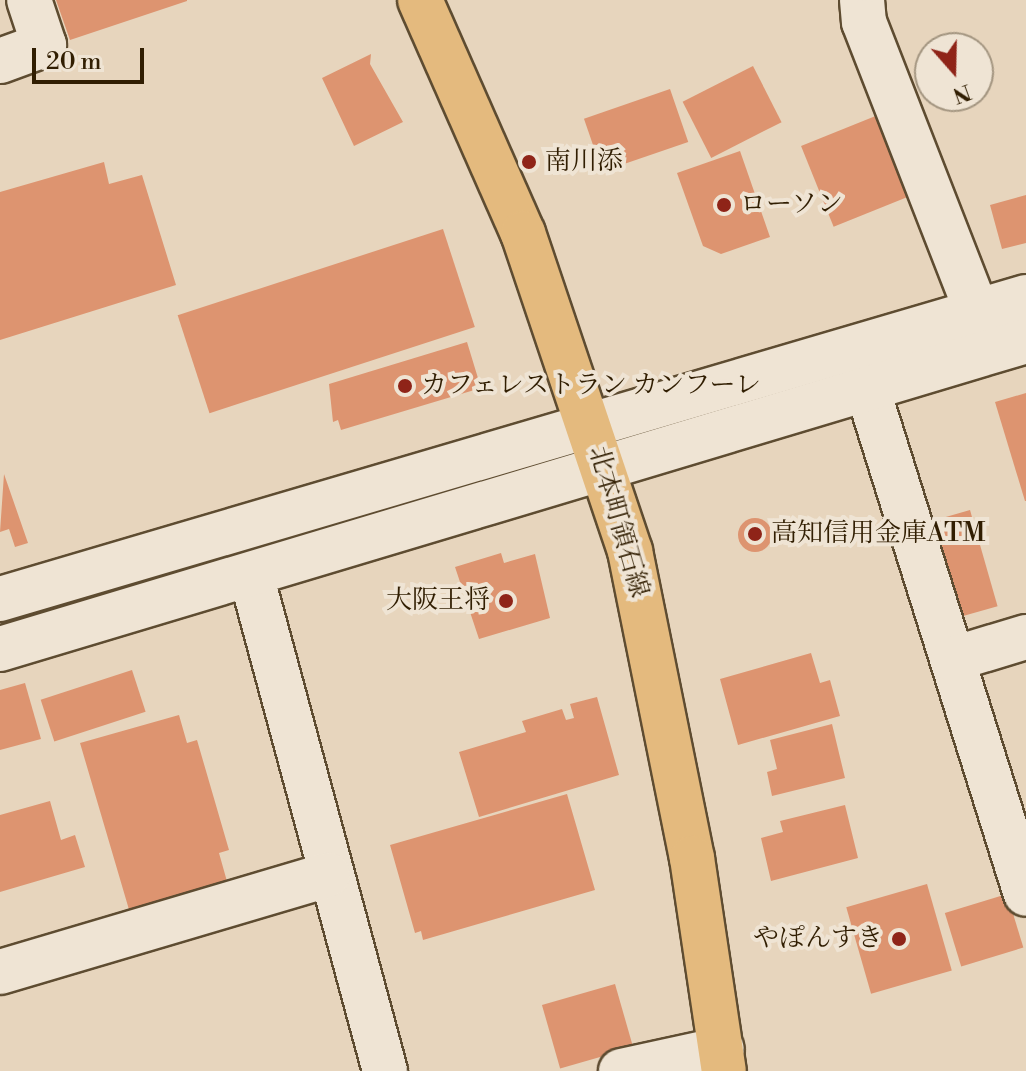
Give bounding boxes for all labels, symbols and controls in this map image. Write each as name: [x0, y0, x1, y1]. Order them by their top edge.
scale bar: [36, 32, 148, 82]
north arrow: [914, 32, 994, 112]
text: 20 m: [46, 47, 102, 77]
text: N: [949, 77, 974, 109]
place label: 南川添: [545, 146, 623, 178]
marker: 南川添: [520, 153, 538, 171]
place label: ローソン: [740, 189, 844, 221]
marker: ローソン: [715, 196, 733, 214]
place label: カフェレストラン カンフーレ: [421, 370, 764, 402]
marker: カフェレストラン カンフーレ: [396, 377, 414, 395]
street label: 北本町領石線: [582, 443, 654, 601]
place label: 高知信用金庫ATM: [771, 518, 985, 550]
marker: 高知信用金庫ATM: [746, 525, 764, 543]
place label: 大阪王将: [386, 585, 490, 617]
marker: 大阪王将: [497, 592, 515, 610]
place label: やぽんすき: [753, 923, 883, 955]
marker: やぽんすき: [890, 930, 908, 948]

